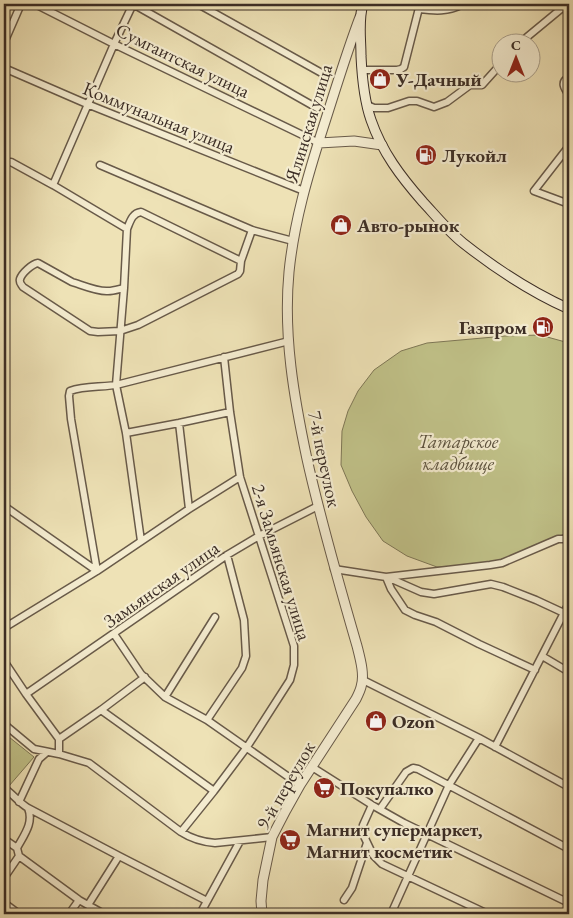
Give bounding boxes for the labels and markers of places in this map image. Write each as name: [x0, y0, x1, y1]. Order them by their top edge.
shop icon: У-Дачный: [368, 67, 392, 91]
place label: У-Дачный: [395, 67, 482, 92]
fuel station icon: Лукойл: [414, 143, 438, 167]
place label: Лукойл: [442, 143, 507, 168]
shop icon: Авто-рынок: [329, 213, 353, 237]
place label: Авто-рынок: [356, 213, 460, 238]
place label: Газпром: [459, 315, 527, 340]
fuel station icon: Газпром: [531, 315, 555, 339]
shop icon: Ozon: [364, 709, 388, 733]
place label: Ozon: [392, 709, 435, 734]
supermarket icon: Покупалко: [312, 776, 336, 800]
place label: Покупалко: [340, 776, 434, 801]
place label: Магнит супермаркет, Магнит косметик: [306, 817, 483, 864]
supermarket icon: Магнит супермаркет, Магнит косметик: [278, 828, 302, 852]

